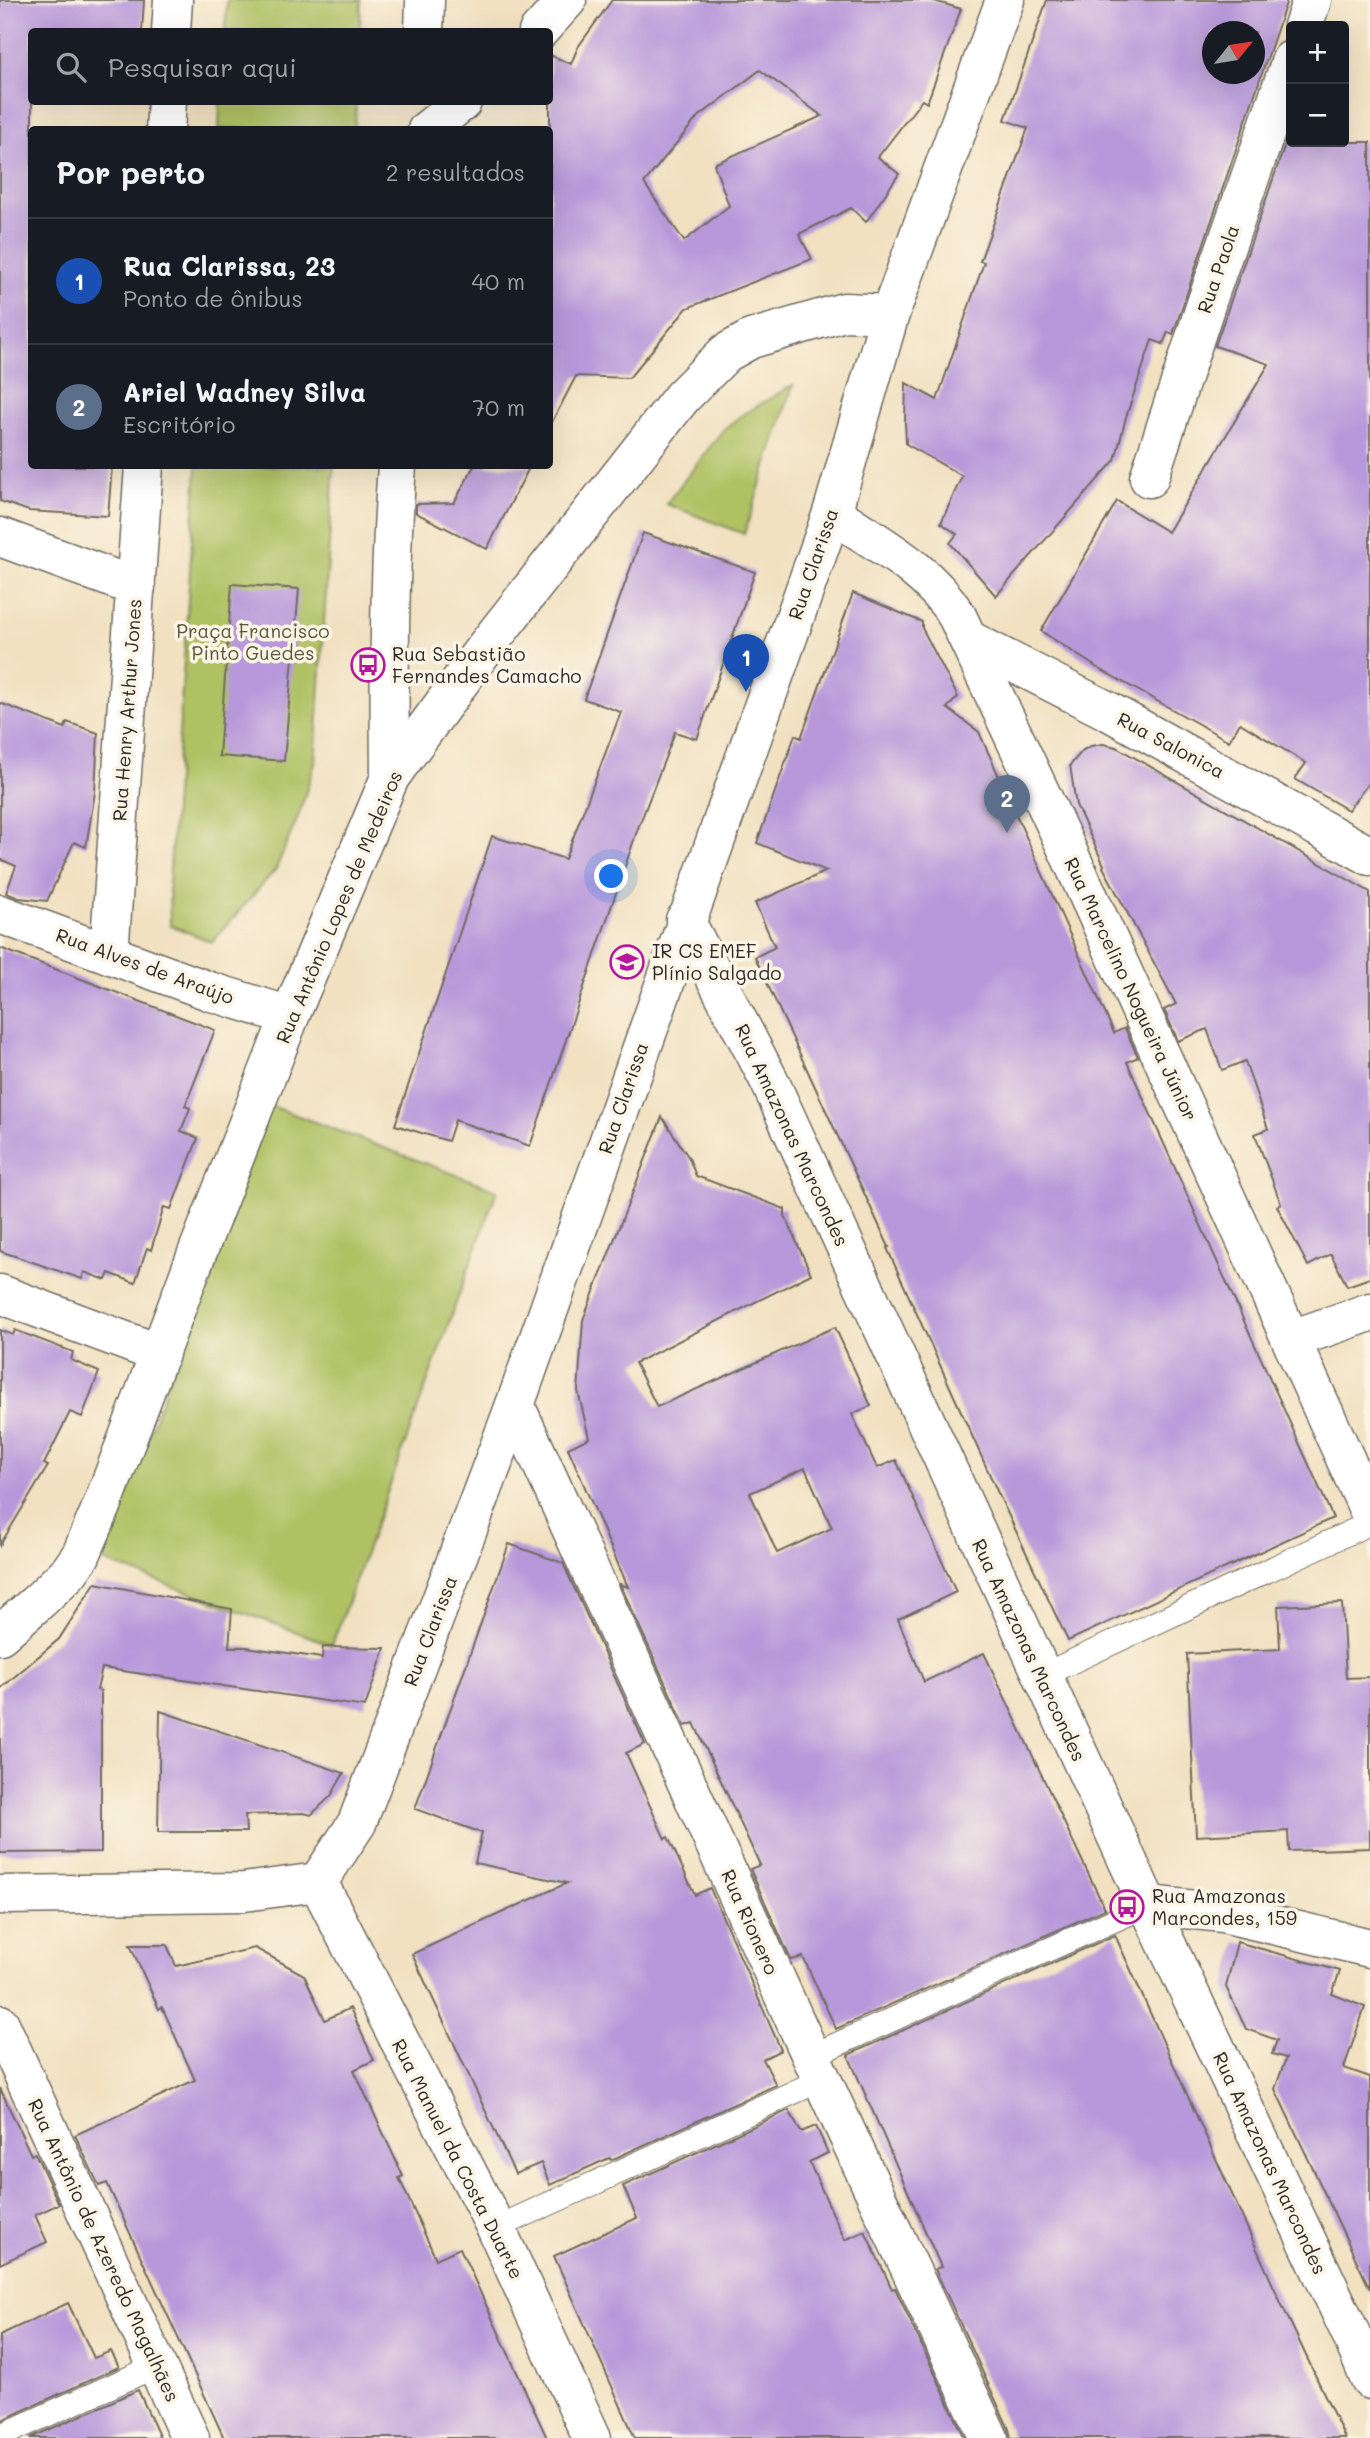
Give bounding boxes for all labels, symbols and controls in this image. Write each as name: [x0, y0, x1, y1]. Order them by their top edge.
north arrow: [1202, 21, 1265, 84]
map controls: [1286, 21, 1349, 147]
button: +: [1286, 21, 1349, 84]
search box: [28, 28, 553, 105]
icon: search: [52, 48, 90, 86]
text: Pesquisar aqui: [108, 50, 297, 84]
button: −: [1286, 84, 1349, 147]
text: Por perto: [56, 152, 205, 192]
text: 2 resultados: [386, 157, 525, 187]
street label: Rua Paola: [1191, 221, 1244, 316]
text: Rua Clarissa, 23: [123, 249, 335, 283]
text: 1: [74, 266, 84, 296]
text: 40 m: [472, 266, 525, 296]
text: Ponto de ônibus: [123, 283, 303, 313]
text: Ariel Wadney Silva: [123, 375, 366, 409]
text: 2: [73, 392, 85, 422]
text: 70 m: [472, 392, 525, 422]
text: Escritório: [123, 409, 235, 439]
street label: Rua Clarissa: [782, 505, 843, 623]
street label: Rua Henry Arthur Jones: [106, 598, 147, 822]
park label: Praça Francisco Pinto Guedes: [176, 618, 330, 665]
pin: 1: [723, 634, 769, 692]
place label: Rua Sebastião Fernandes Camacho: [392, 641, 581, 688]
bus stop icon: Rua Sebastião Fernandes Camacho: [349, 646, 387, 684]
street label: Rua Salonica: [1113, 706, 1229, 783]
street label: Rua Antônio Lopes de Medeiros: [270, 767, 407, 1047]
pin: 2: [984, 775, 1030, 833]
street label: Rua Marcelino Nogueira Júnior: [1059, 853, 1204, 1125]
your location: [594, 859, 628, 893]
street label: Rua Alves de Araújo: [53, 922, 238, 1009]
place label: IR CS EMEF Plínio Salgado: [652, 938, 782, 985]
school or university icon: IR CS EMEF Plínio Salgado: [608, 943, 646, 981]
street label: Rua Amazonas Marcondes: [730, 1020, 855, 1250]
street label: Rua Clarissa: [592, 1039, 653, 1157]
street label: Rua Amazonas Marcondes: [967, 1535, 1092, 1765]
street label: Rua Clarissa: [397, 1572, 462, 1690]
street label: Rua Rionero: [716, 1865, 785, 1978]
place label: Rua Amazonas Marcondes, 159: [1152, 1883, 1297, 1930]
bus stop icon: Rua Amazonas Marcondes, 159: [1108, 1888, 1146, 1926]
street label: Rua Manuel da Costa Duarte: [387, 2034, 530, 2283]
street label: Rua Amazonas Marcondes: [1208, 2048, 1333, 2278]
street label: Rua Antônio de Azeredo Magalhães: [23, 2094, 186, 2405]

